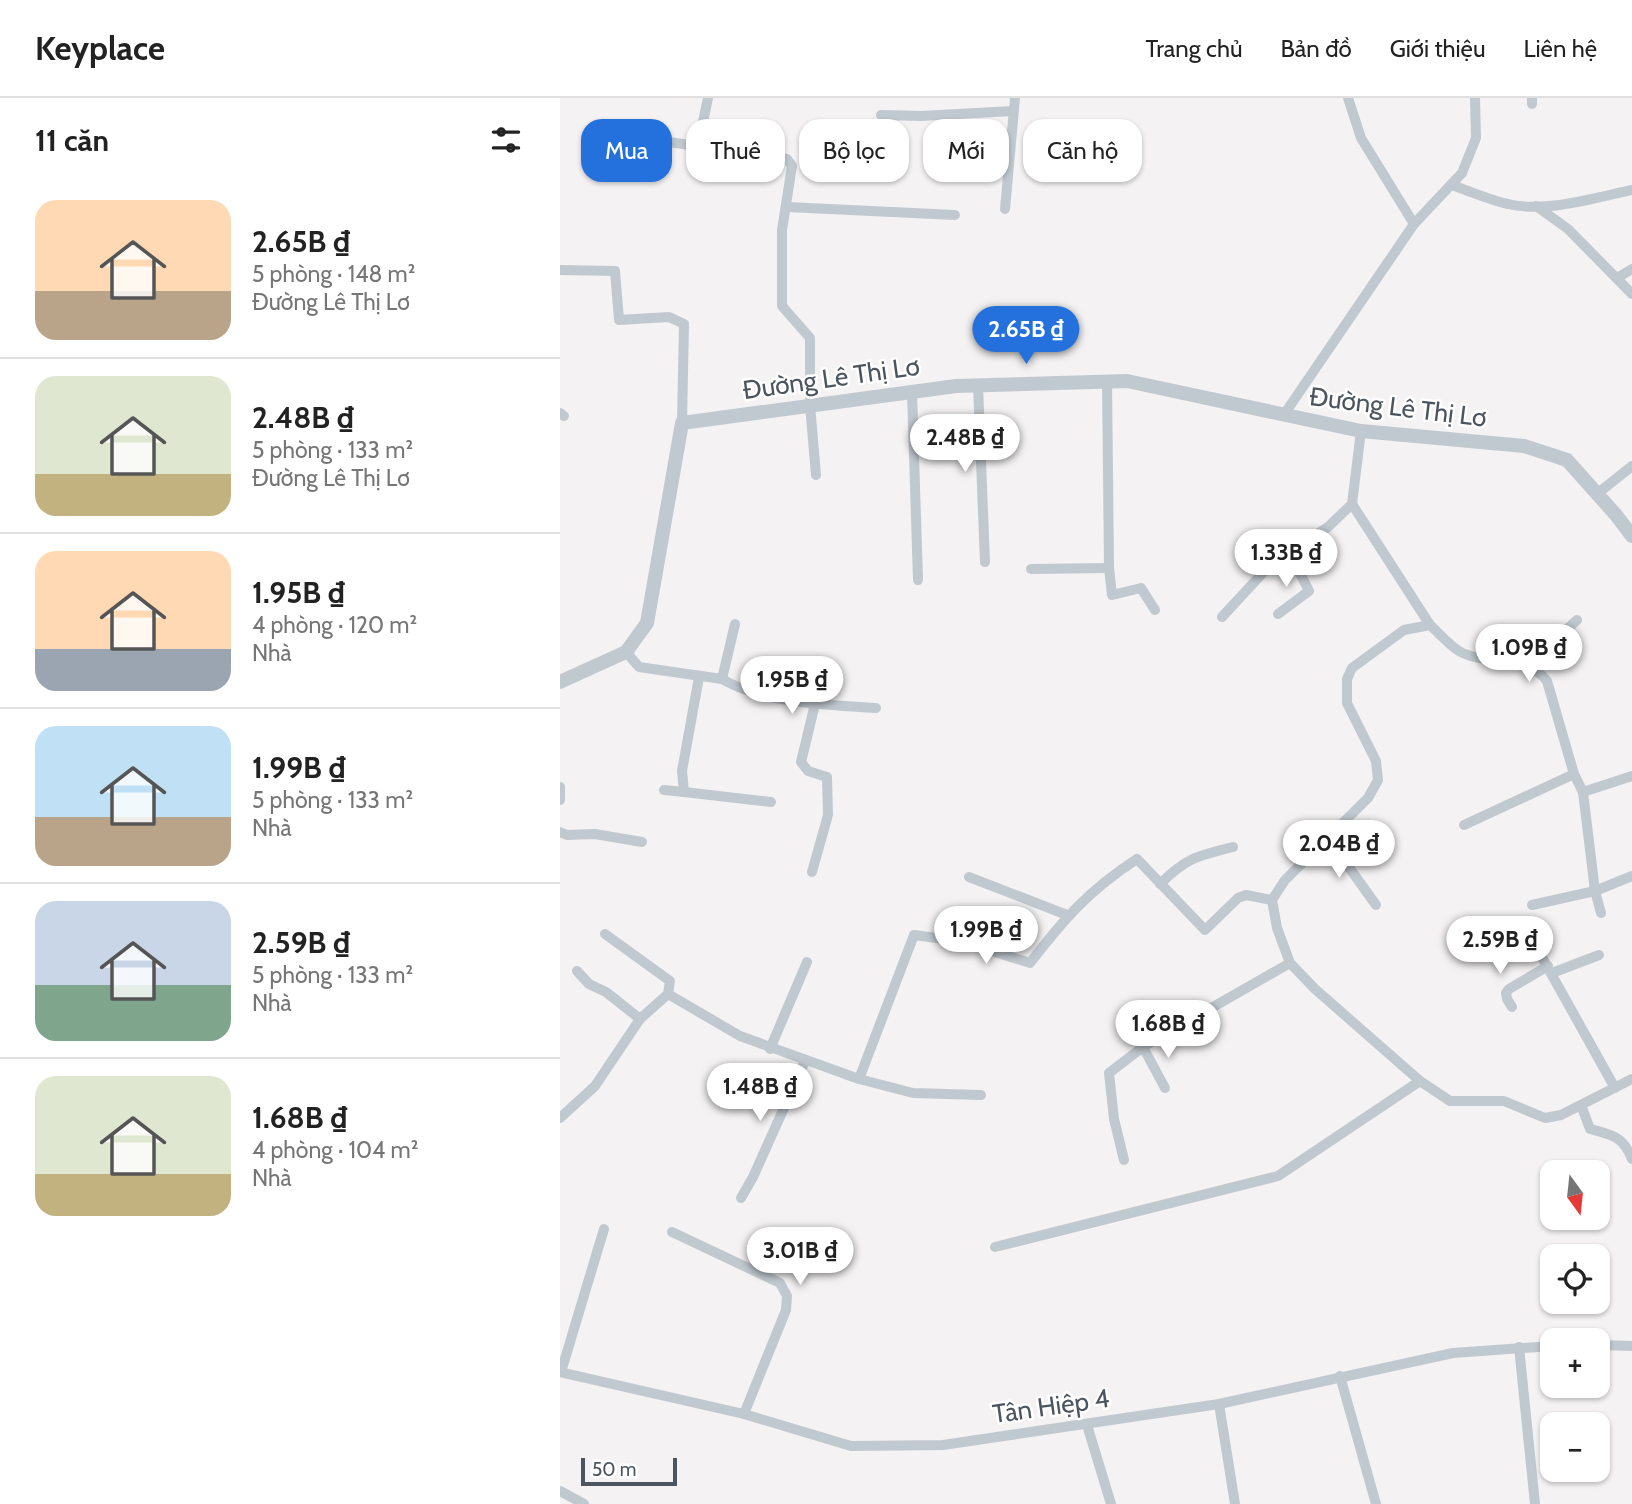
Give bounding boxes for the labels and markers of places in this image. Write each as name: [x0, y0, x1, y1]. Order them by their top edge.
pin: 2.65B ₫: [961, 306, 1091, 366]
pin: 2.48B ₫: [900, 414, 1030, 474]
pin: 1.33B ₫: [1221, 530, 1351, 589]
pin: 1.09B ₫: [1464, 624, 1594, 684]
pin: 1.95B ₫: [727, 656, 857, 716]
pin: 2.04B ₫: [1274, 820, 1404, 880]
pin: 1.99B ₫: [921, 906, 1051, 966]
pin: 2.59B ₫: [1435, 916, 1565, 976]
pin: 1.68B ₫: [1103, 1000, 1233, 1060]
pin: 1.48B ₫: [695, 1063, 825, 1123]
pin: 3.01B ₫: [735, 1228, 865, 1287]

